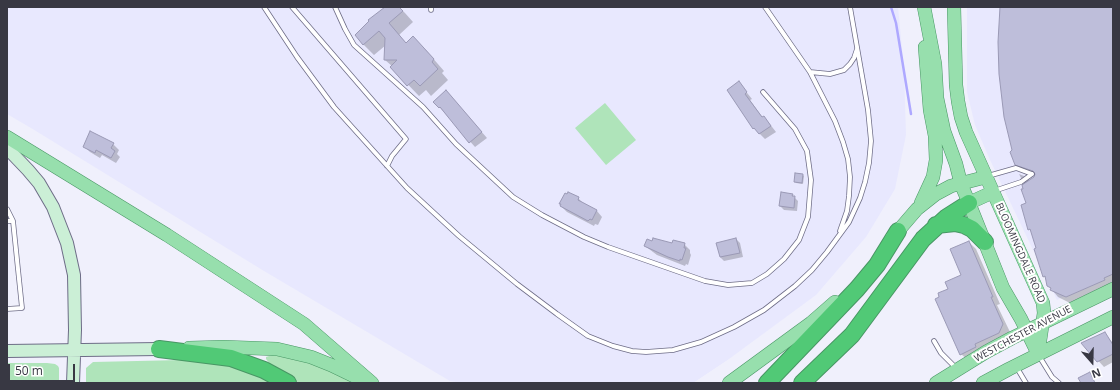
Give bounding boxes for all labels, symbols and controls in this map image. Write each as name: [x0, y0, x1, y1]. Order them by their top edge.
street label: BLOOMINGDALE ROAD: [992, 201, 1048, 305]
street label: WESTCHESTER AVENUE: [972, 303, 1074, 365]
north arrow: [1072, 342, 1112, 382]
scale bar: [10, 356, 77, 382]
text: 50 m: [15, 362, 43, 379]
text: N: [1090, 365, 1103, 382]

